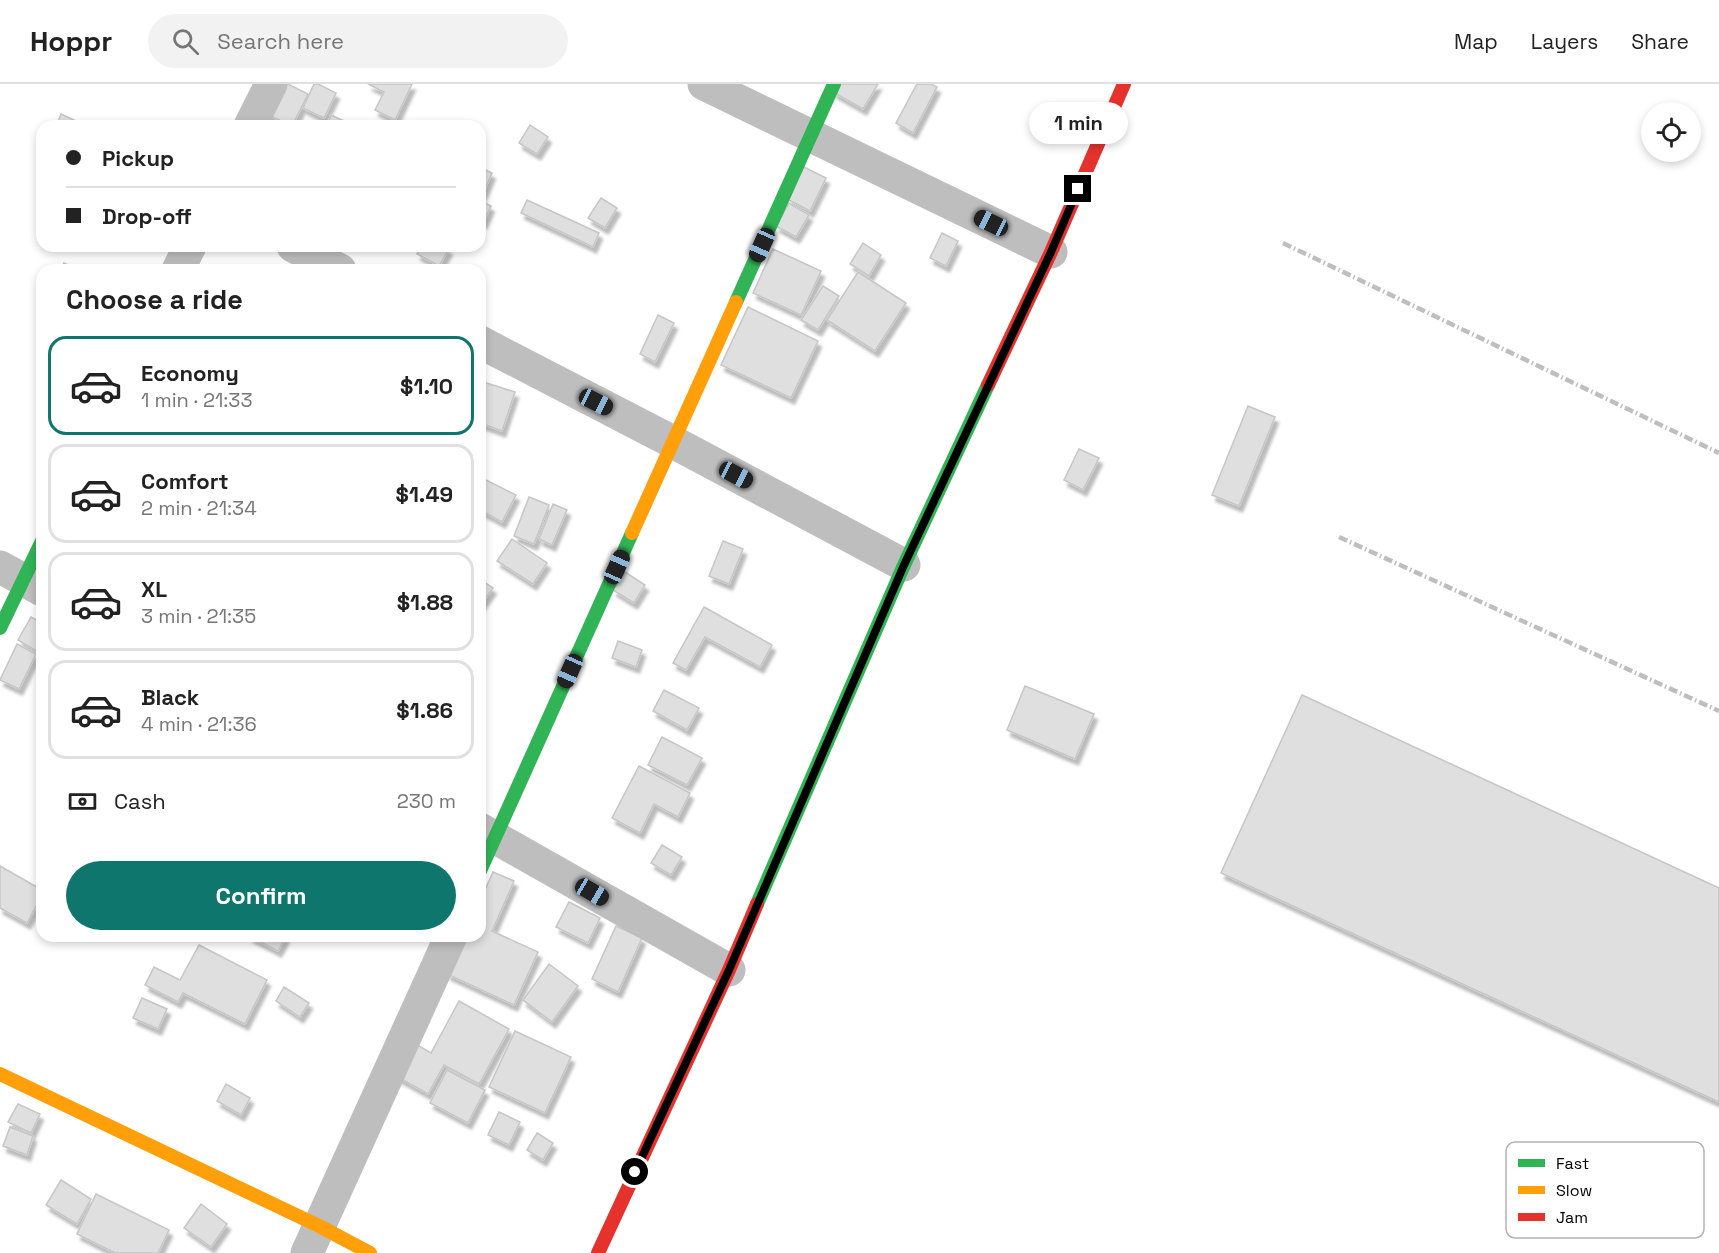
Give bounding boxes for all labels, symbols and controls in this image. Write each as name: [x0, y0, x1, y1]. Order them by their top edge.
search box: [148, 14, 568, 68]
text: Hoppr: [30, 23, 112, 59]
icon: search: [169, 25, 202, 58]
text: Search here: [217, 27, 344, 55]
text: Map: [1454, 28, 1498, 55]
text: Layers: [1531, 28, 1598, 55]
text: Share: [1631, 28, 1689, 55]
callout: 1 min: [1028, 102, 1128, 144]
map controls: [1641, 102, 1701, 162]
button: locate: [1641, 102, 1701, 162]
text: 1 min: [1054, 110, 1103, 136]
text: Pickup: [102, 144, 174, 172]
route end: [1064, 175, 1091, 202]
text: Drop-off: [102, 202, 192, 230]
car: [971, 207, 1011, 239]
car: [746, 225, 778, 265]
text: Choose a ride: [66, 282, 243, 317]
icon: car: [69, 359, 123, 413]
text: Economy: [141, 359, 239, 387]
text: $1.10: [400, 372, 453, 400]
car: [576, 386, 616, 418]
text: 1 min · 21:33: [141, 387, 253, 413]
car: [716, 459, 756, 491]
icon: car: [69, 467, 123, 521]
text: Comfort: [141, 467, 229, 495]
text: $1.49: [396, 480, 453, 508]
text: 2 min · 21:34: [141, 495, 257, 521]
car: [601, 547, 633, 587]
icon: car: [69, 575, 123, 629]
text: XL: [141, 575, 167, 603]
text: $1.88: [397, 588, 453, 616]
text: 3 min · 21:35: [141, 603, 256, 629]
car: [554, 651, 586, 691]
icon: car: [69, 683, 123, 737]
text: Black: [141, 683, 199, 711]
text: $1.86: [396, 696, 453, 724]
text: 4 min · 21:36: [141, 711, 257, 737]
icon: cash: [66, 785, 99, 818]
text: Cash: [114, 787, 166, 815]
text: 230 m: [397, 788, 456, 814]
button: Confirm: [66, 861, 456, 930]
car: [572, 875, 612, 909]
legend: [1506, 1142, 1704, 1238]
text: Fast: [1556, 1153, 1589, 1174]
route start: [621, 1158, 648, 1185]
text: Slow: [1556, 1180, 1592, 1201]
text: Jam: [1556, 1207, 1588, 1228]

